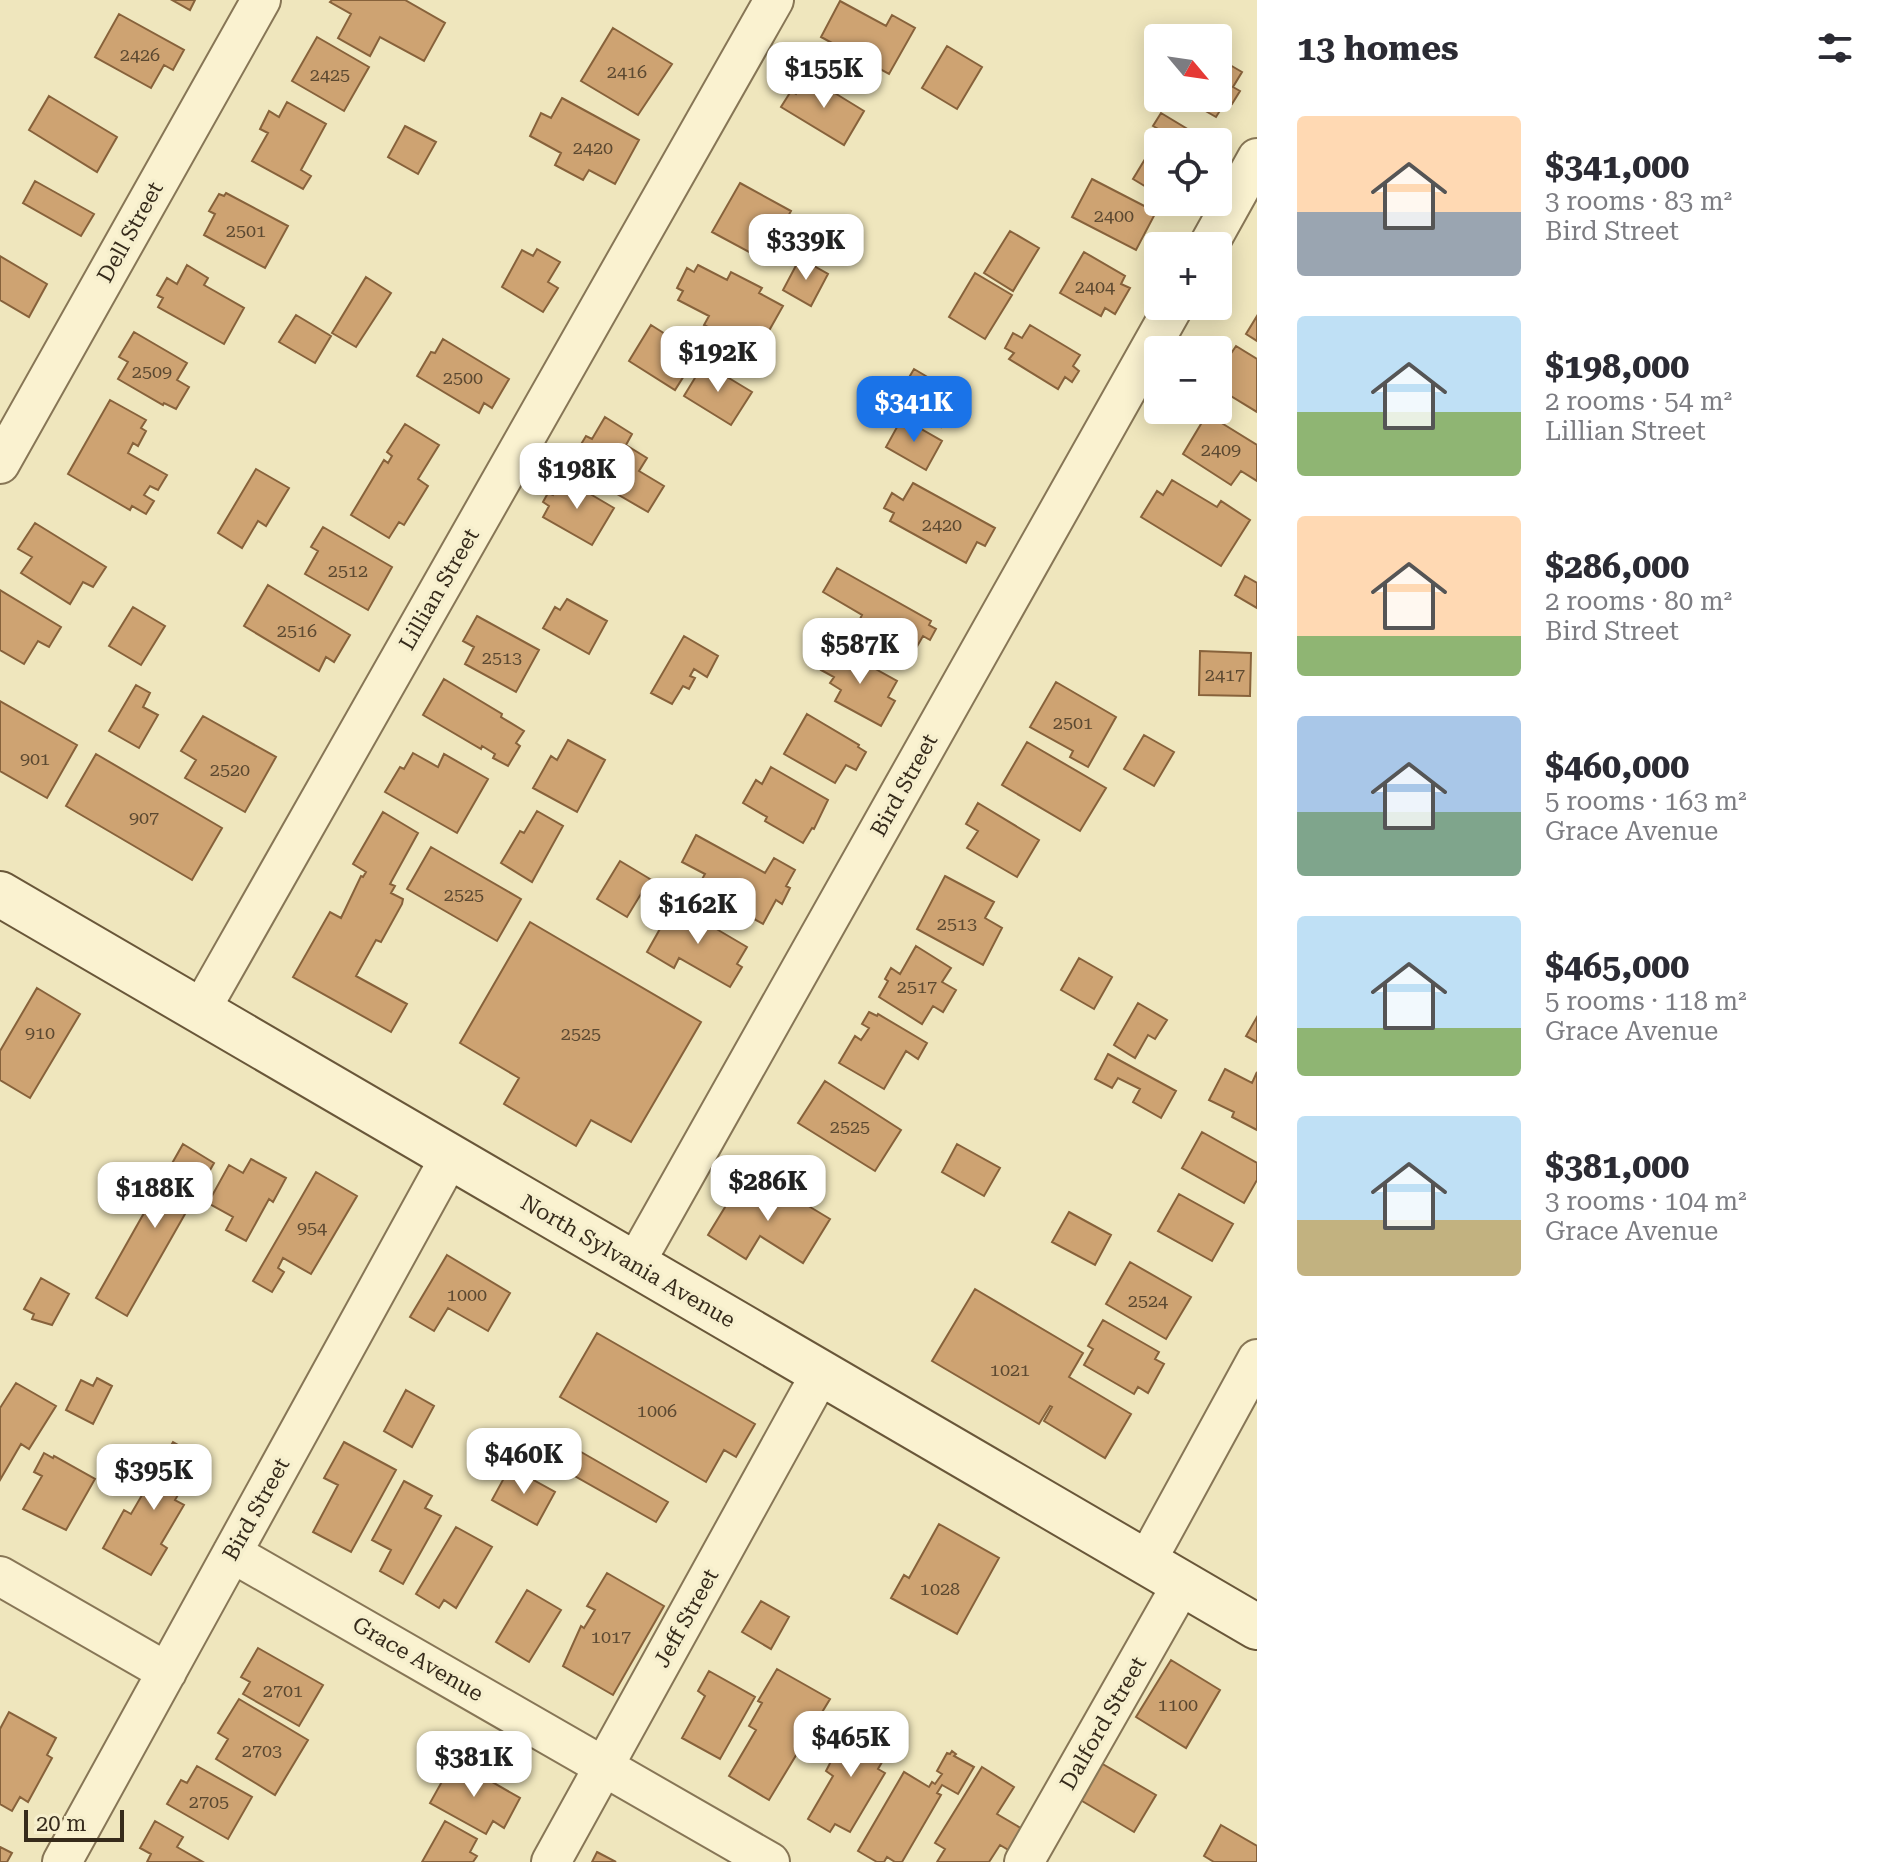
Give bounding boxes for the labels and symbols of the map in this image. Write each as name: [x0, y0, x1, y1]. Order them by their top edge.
north arrow: [1144, 24, 1232, 112]
pin: $155K: [768, 42, 880, 110]
house number: 2426: [120, 44, 160, 65]
house number: 2416: [607, 61, 647, 82]
house number: 2425: [310, 64, 350, 85]
house number: 2420: [573, 137, 613, 158]
street label: Dell Street: [92, 177, 168, 287]
house number: 2400: [1094, 205, 1134, 226]
pin: $339K: [750, 214, 862, 282]
house number: 2501: [226, 220, 266, 241]
house number: 2404: [1075, 276, 1115, 297]
pin: $192K: [662, 326, 774, 394]
house number: 2509: [132, 361, 172, 382]
house number: 2500: [443, 367, 483, 388]
pin: $341K: [858, 376, 970, 444]
house number: 2409: [1201, 439, 1241, 460]
pin: $198K: [521, 443, 633, 511]
house number: 2420: [922, 514, 962, 535]
street label: Lillian Street: [394, 524, 484, 654]
house number: 2512: [328, 560, 368, 581]
pin: $587K: [804, 618, 916, 686]
house number: 2516: [277, 620, 317, 641]
house number: 2513: [482, 647, 522, 668]
house number: 2417: [1205, 664, 1245, 685]
house number: 2501: [1053, 712, 1093, 733]
street label: Bird Street: [866, 729, 942, 841]
house number: 901: [20, 748, 50, 769]
house number: 2520: [210, 759, 250, 780]
house number: 907: [129, 807, 159, 828]
pin: $162K: [642, 878, 754, 946]
house number: 2525: [444, 884, 484, 905]
house number: 2513: [937, 913, 977, 934]
house number: 2517: [897, 976, 937, 997]
house number: 910: [25, 1022, 55, 1043]
house number: 2525: [561, 1023, 601, 1044]
house number: 2525: [830, 1116, 870, 1137]
pin: $286K: [712, 1155, 824, 1223]
pin: $188K: [99, 1162, 211, 1230]
street label: North Sylvania Avenue: [516, 1189, 740, 1333]
house number: 954: [297, 1217, 327, 1238]
house number: 1000: [447, 1284, 487, 1305]
house number: 2524: [1128, 1290, 1168, 1311]
house number: 1021: [990, 1359, 1030, 1380]
house number: 1006: [637, 1400, 677, 1421]
pin: $460K: [468, 1428, 580, 1496]
pin: $395K: [98, 1444, 210, 1512]
street label: Bird Street: [218, 1453, 294, 1565]
street label: Jeff Street: [649, 1564, 723, 1672]
house number: 1028: [920, 1578, 960, 1599]
street label: Grace Avenue: [348, 1612, 488, 1706]
house number: 1017: [591, 1626, 631, 1647]
street label: Dalford Street: [1055, 1652, 1151, 1794]
house number: 2701: [263, 1680, 303, 1701]
house number: 1100: [1158, 1694, 1198, 1715]
pin: $465K: [795, 1711, 907, 1779]
pin: $381K: [418, 1731, 530, 1799]
house number: 2703: [242, 1740, 282, 1761]
house number: 2705: [189, 1791, 229, 1812]
scale bar: [24, 1806, 124, 1842]

